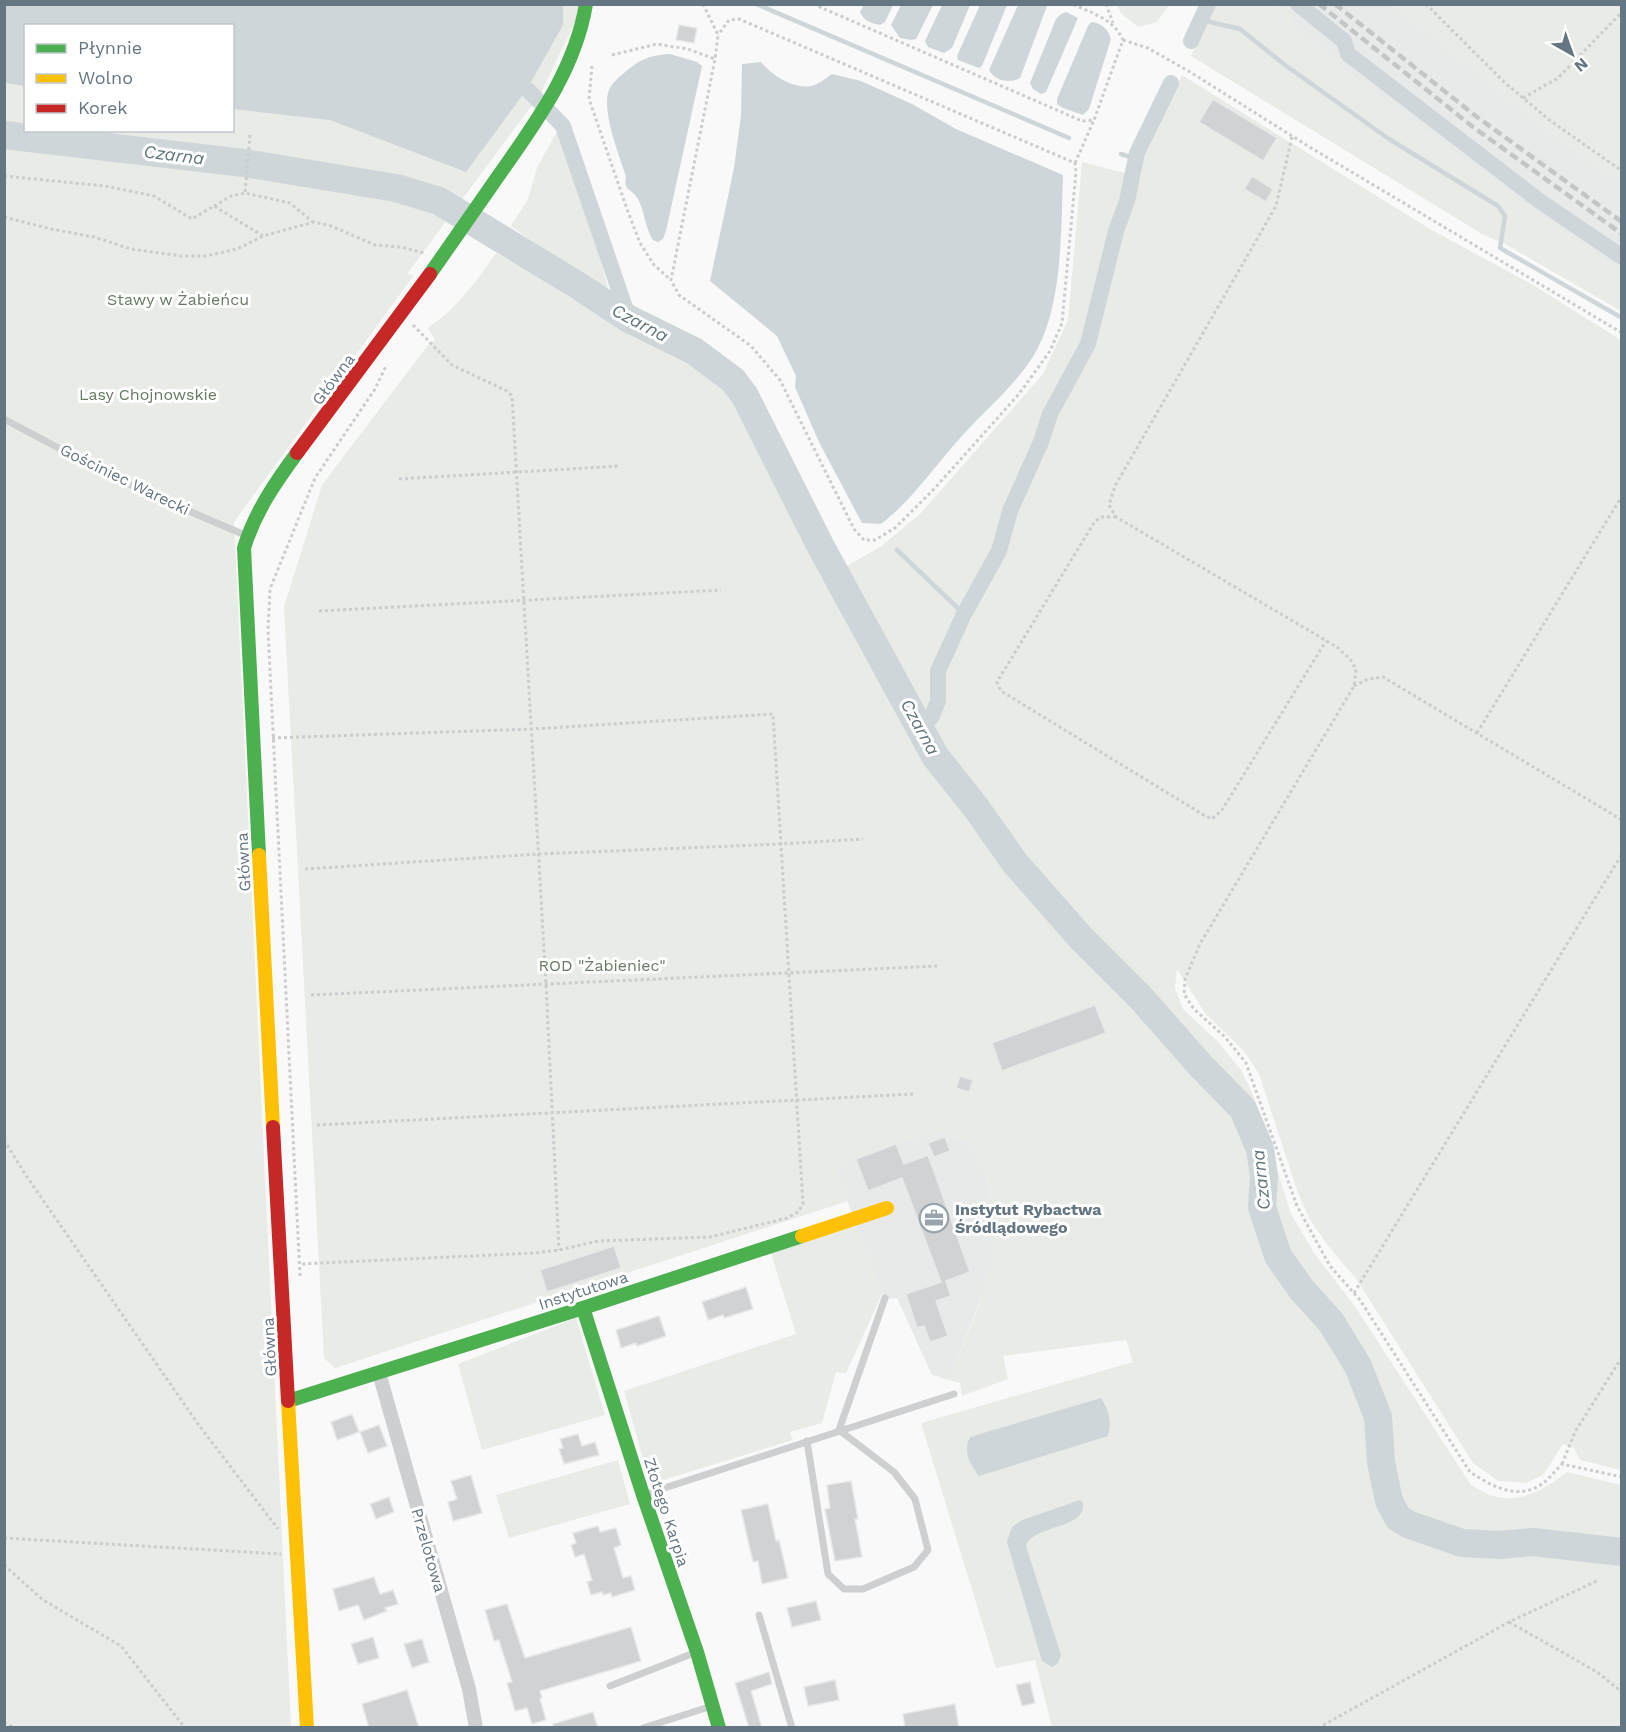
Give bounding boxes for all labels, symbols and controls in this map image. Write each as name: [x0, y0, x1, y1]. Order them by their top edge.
legend: [24, 24, 234, 132]
north arrow: [1542, 24, 1602, 84]
text: Płynnie: [78, 37, 142, 58]
text: N: [1571, 54, 1592, 76]
text: Wolno: [78, 67, 133, 88]
text: Korek: [78, 97, 128, 118]
water label: Czarna: [143, 140, 206, 169]
park label: Stawy w Żabieńcu: [107, 290, 249, 309]
water label: Czarna: [608, 299, 672, 346]
street label: Główna: [308, 350, 359, 409]
park label: Lasy Chojnowskie: [79, 385, 217, 404]
street label: Gościniec Warecki: [57, 440, 193, 519]
water label: Czarna: [897, 695, 944, 758]
street label: Główna: [232, 832, 255, 892]
park label: ROD "Żabieniec": [538, 956, 666, 975]
water label: Czarna: [1247, 1149, 1274, 1211]
place label: Instytut Rybactwa Śródlądowego: [955, 1200, 1102, 1237]
office icon: Instytut Rybactwa Śródlądowego: [918, 1202, 950, 1234]
street label: Instytutowa: [536, 1267, 630, 1314]
street label: Główna: [258, 1317, 281, 1377]
street label: Złotego Karpia: [640, 1455, 693, 1569]
street label: Przelotowa: [407, 1506, 450, 1594]

